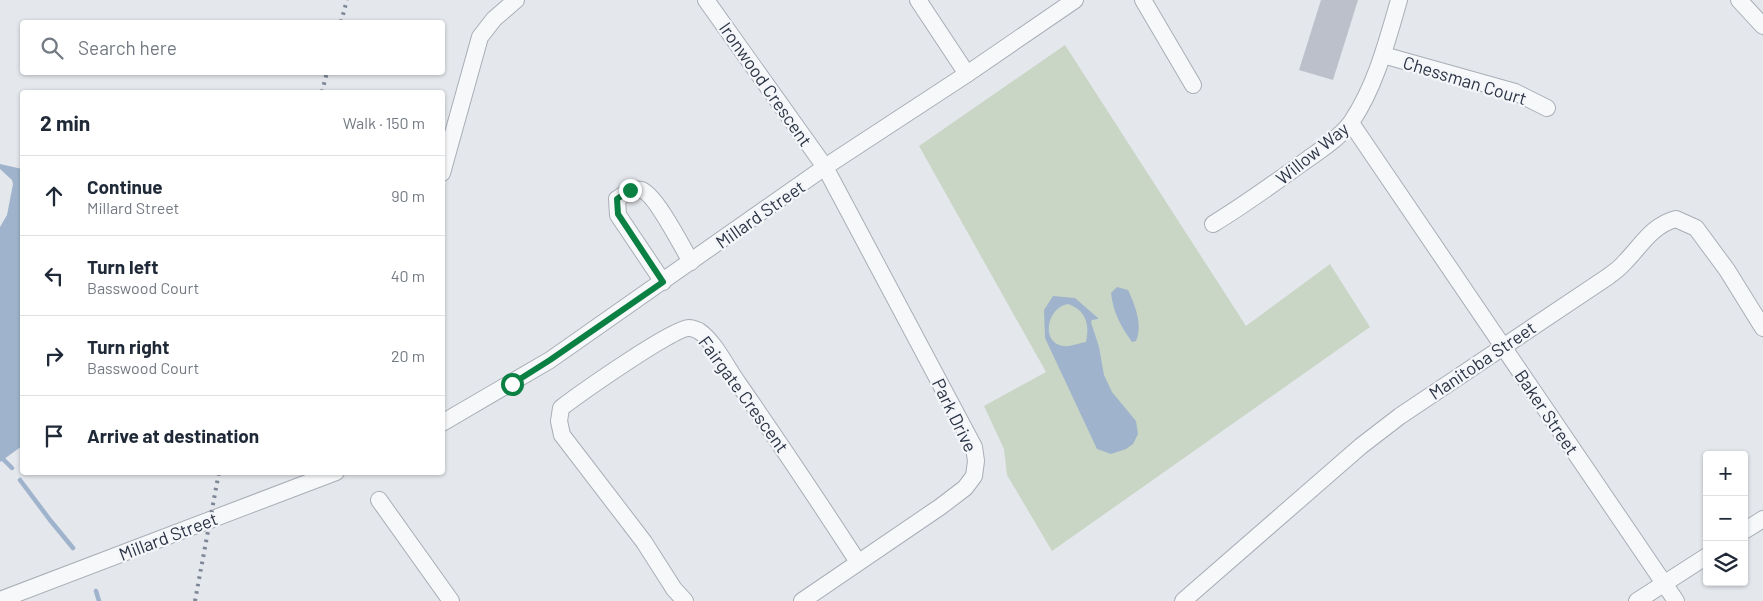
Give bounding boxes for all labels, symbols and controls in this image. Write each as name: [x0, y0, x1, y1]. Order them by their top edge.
street label: Ironwood Crescent: [715, 18, 817, 150]
search box: [20, 20, 445, 75]
icon: search: [38, 34, 66, 62]
text: Search here: [78, 36, 177, 59]
street label: Chessman Court: [1401, 51, 1529, 109]
text: 2 min: [40, 110, 90, 135]
text: Walk · 150 m: [343, 113, 425, 132]
street label: Willow Way: [1271, 117, 1353, 189]
text: Continue: [87, 175, 163, 198]
street label: Millard Street: [711, 175, 809, 253]
route end: [619, 179, 642, 202]
icon: ahead: [40, 182, 68, 210]
text: 90 m: [391, 186, 425, 205]
text: Millard Street: [87, 198, 179, 217]
text: Turn left: [87, 255, 158, 278]
icon: left: [40, 262, 68, 290]
text: 40 m: [391, 266, 425, 285]
text: Basswood Court: [87, 278, 199, 297]
street label: Manitoba Street: [1424, 316, 1540, 404]
street label: Fairgate Crescent: [694, 331, 794, 457]
text: Turn right: [87, 335, 169, 358]
icon: right: [40, 342, 68, 370]
text: 20 m: [391, 346, 425, 365]
text: Basswood Court: [87, 358, 199, 377]
street label: Baker Street: [1510, 365, 1584, 459]
route start: [501, 373, 524, 396]
street label: Park Drive: [928, 375, 982, 455]
icon: arrive: [40, 422, 68, 450]
text: Arrive at destination: [87, 424, 259, 447]
map controls: [1703, 451, 1748, 586]
button: +: [1703, 451, 1748, 496]
button: −: [1703, 496, 1748, 541]
street label: Millard Street: [116, 507, 220, 565]
button: layers: [1703, 541, 1748, 586]

